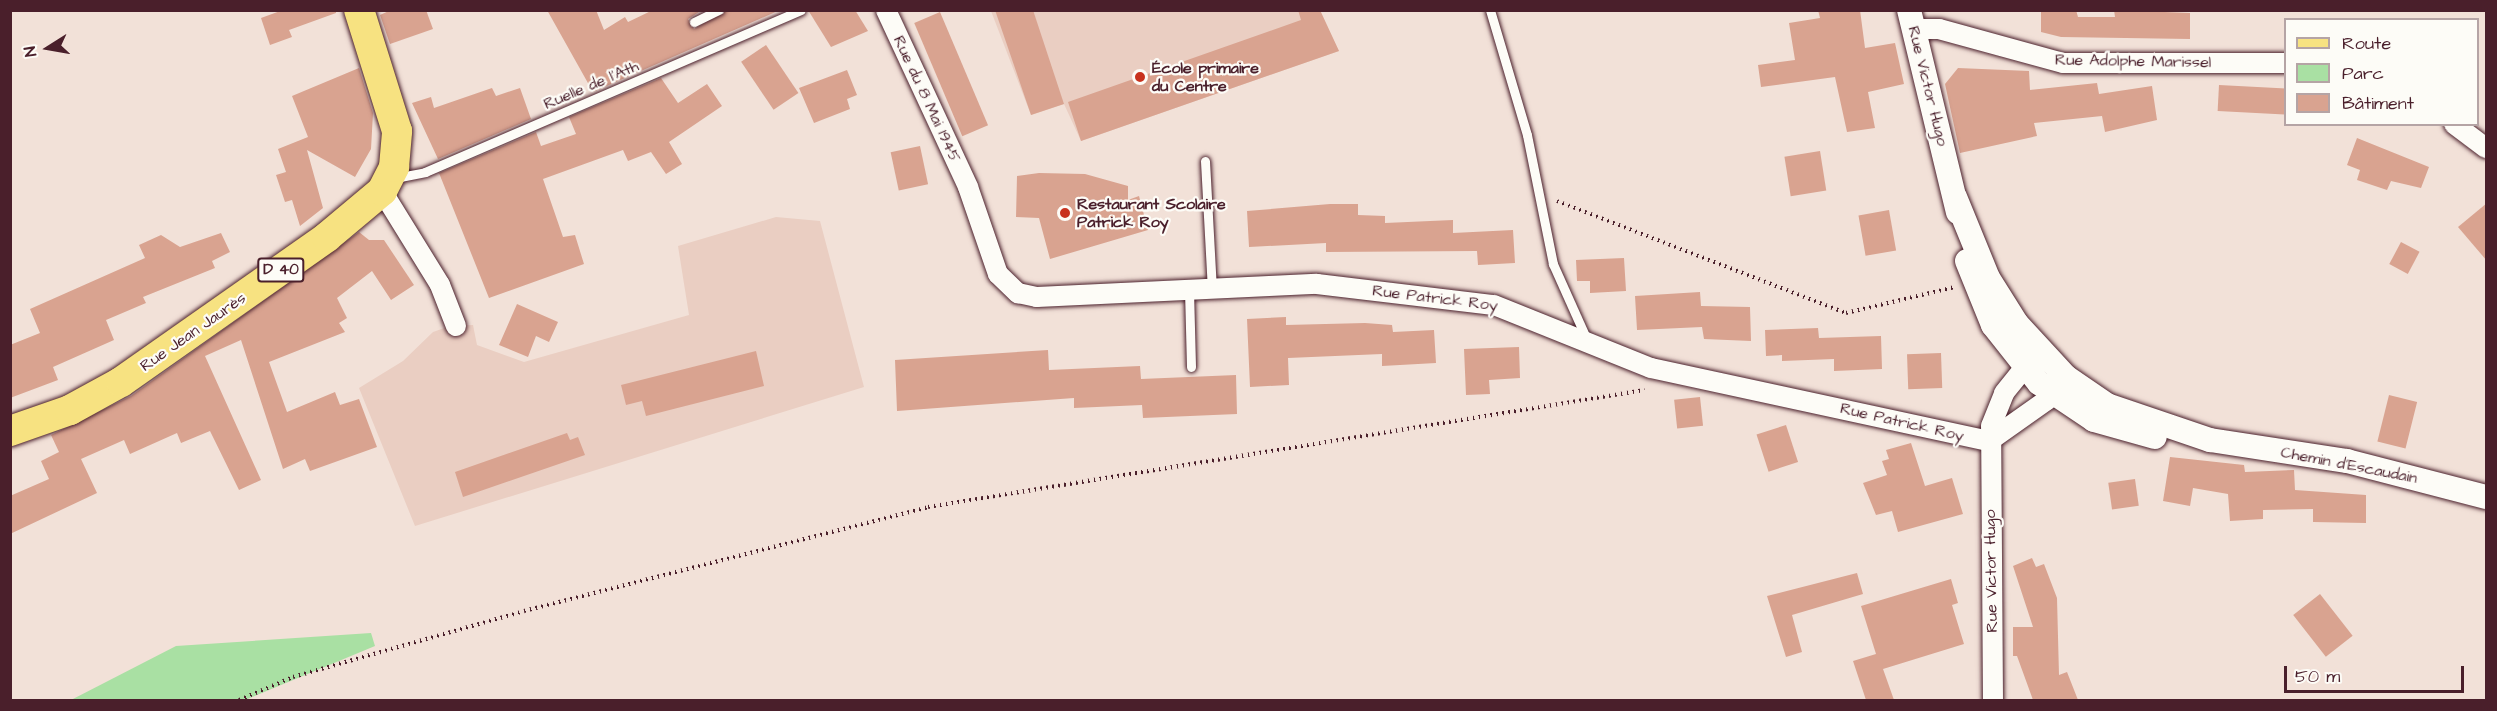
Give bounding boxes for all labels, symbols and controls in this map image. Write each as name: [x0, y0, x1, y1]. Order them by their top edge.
north arrow: [18, 18, 78, 78]
legend: [2284, 18, 2479, 126]
street label: Rue Victor Hugo: [1904, 24, 1952, 148]
text: Route: [2342, 31, 2391, 56]
street label: Rue du 8 Mai 1945: [889, 33, 965, 165]
text: N: [19, 44, 42, 58]
street label: Rue Adolphe Marissel: [2055, 50, 2211, 72]
street label: Ruelle de l'Ath: [541, 56, 641, 114]
place label: École primaire du Centre: [1152, 58, 1259, 96]
text: Parc: [2342, 61, 2384, 86]
marker: École primaire du Centre: [1133, 70, 1147, 84]
text: Bâtiment: [2342, 91, 2414, 116]
place label: Restaurant Scolaire Patrick Roy: [1077, 194, 1226, 232]
marker: Restaurant Scolaire Patrick Roy: [1058, 206, 1072, 220]
road number: D 40: [257, 258, 305, 282]
street label: Rue Patrick Roy: [1371, 281, 1499, 315]
street label: Rue Jean Jaurès: [136, 288, 250, 376]
street label: Rue Patrick Roy: [1838, 398, 1966, 446]
street label: Chemin d'Escaudain: [2279, 442, 2419, 488]
street label: Rue Victor Hugo: [1980, 509, 2002, 633]
scale bar: [2287, 654, 2467, 692]
text: 50 m: [2295, 664, 2340, 689]

